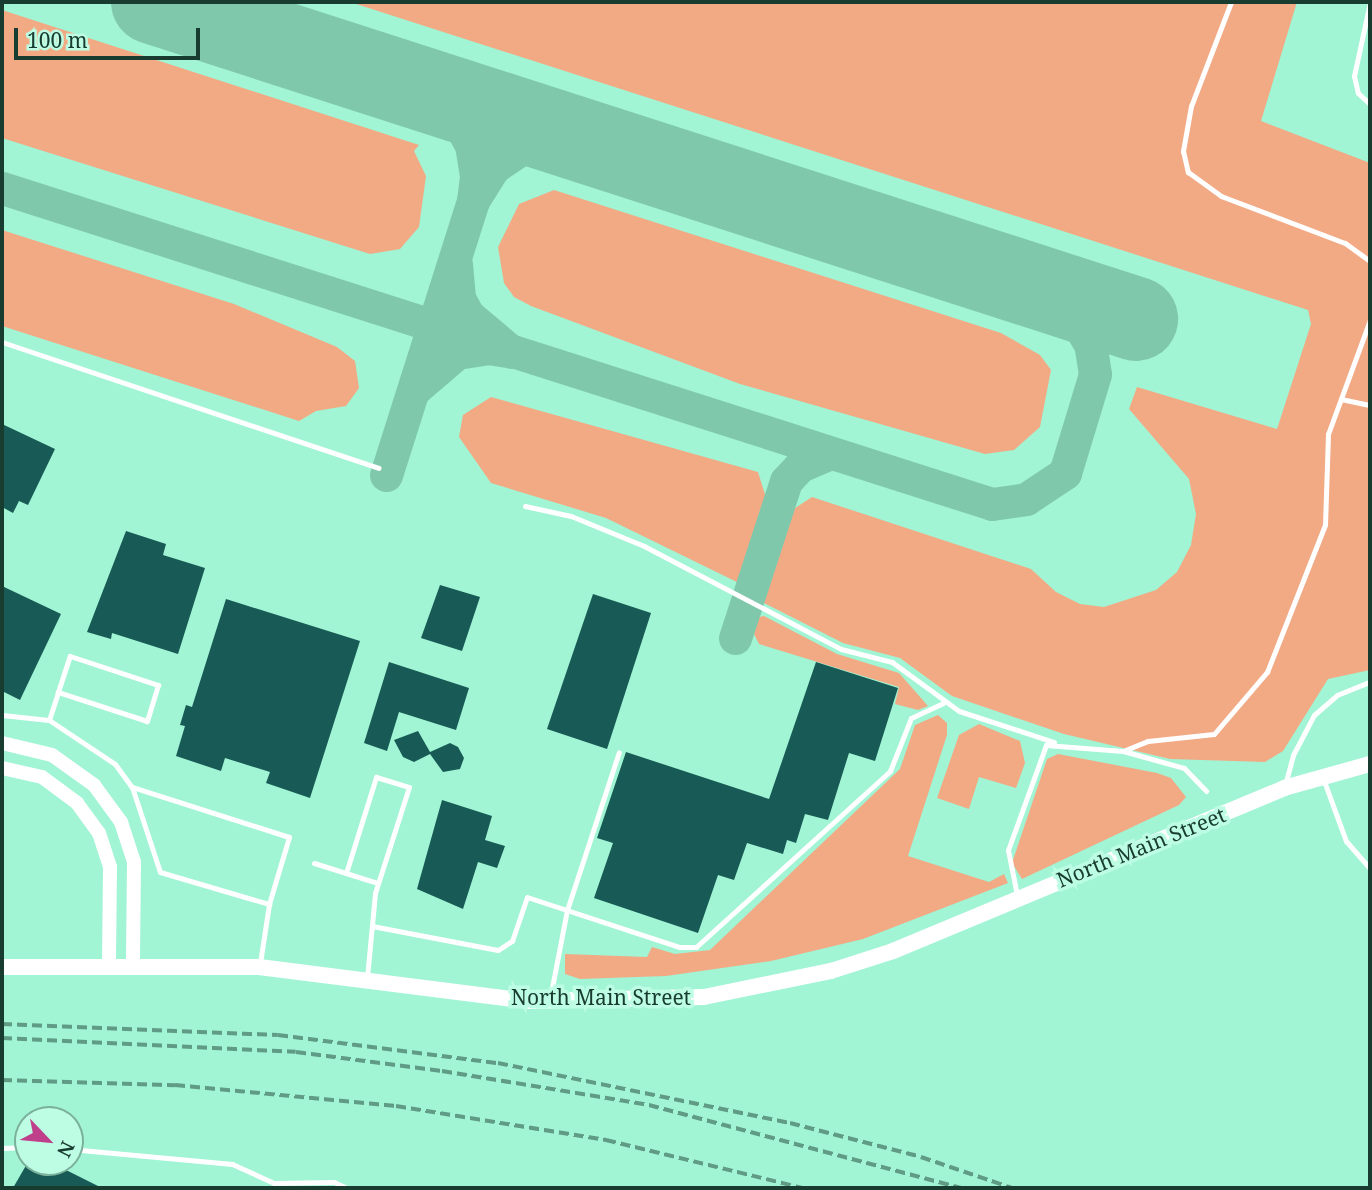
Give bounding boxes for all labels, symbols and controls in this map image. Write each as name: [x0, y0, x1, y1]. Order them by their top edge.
scale bar: [18, 14, 203, 58]
text: 100 m: [27, 26, 88, 54]
street label: North Main Street: [1053, 802, 1229, 892]
street label: North Main Street: [511, 984, 691, 1010]
north arrow: [14, 1106, 84, 1176]
text: N: [51, 1137, 81, 1162]

